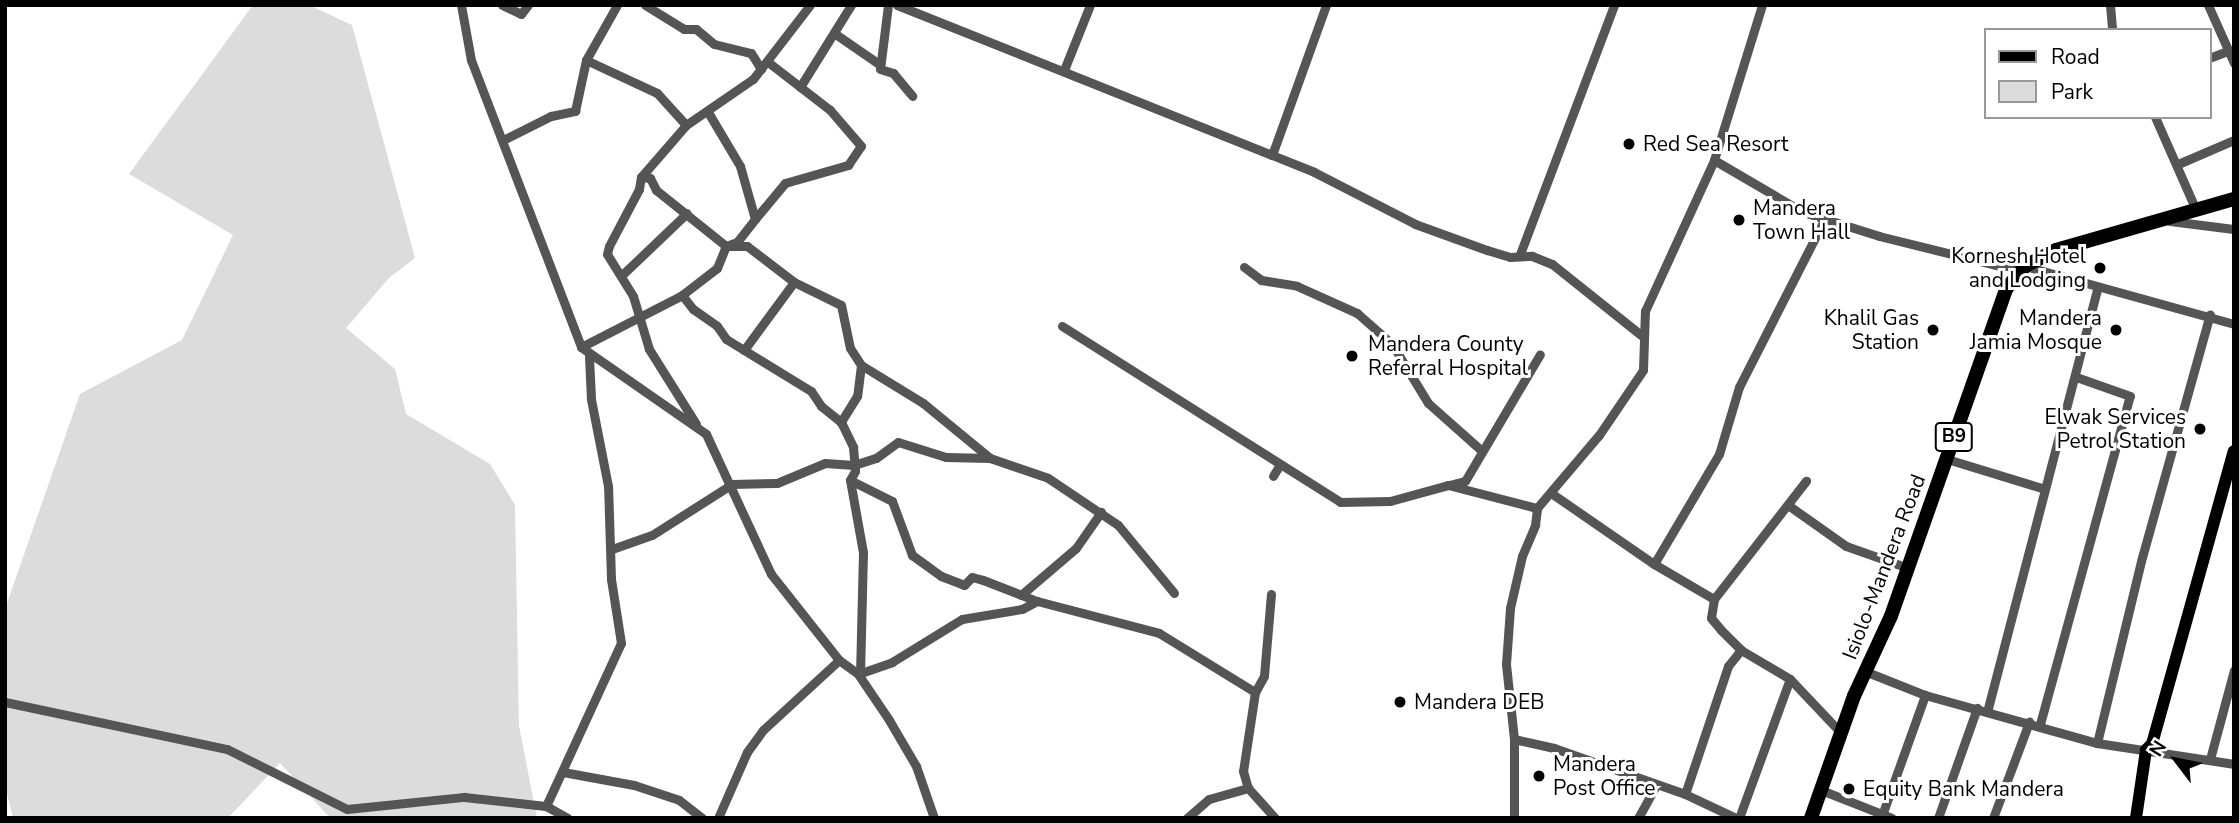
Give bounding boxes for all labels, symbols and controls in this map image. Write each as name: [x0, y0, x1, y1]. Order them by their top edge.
legend: [1983, 28, 2211, 119]
text: Road: [2051, 43, 2100, 71]
text: Park: [2051, 78, 2093, 106]
place label: Red Sea Resort: [1643, 131, 1788, 157]
marker: Red Sea Resort: [1621, 136, 1637, 152]
place label: Mandera Town Hall: [1753, 195, 1850, 245]
marker: Mandera Town Hall: [1731, 212, 1747, 228]
place label: Kornesh Hotel and Lodging: [1951, 243, 2086, 293]
marker: Kornesh Hotel and Lodging: [2092, 260, 2108, 276]
place label: Khalil Gas Station: [1824, 305, 1919, 355]
place label: Mandera Jamia Mosque: [1970, 305, 2102, 355]
marker: Khalil Gas Station: [1925, 322, 1941, 338]
marker: Mandera Jamia Mosque: [2108, 322, 2124, 338]
place label: Mandera County Referral Hospital: [1368, 331, 1528, 381]
marker: Mandera County Referral Hospital: [1342, 346, 1362, 366]
place label: Elwak Services Petrol Station: [2045, 404, 2186, 454]
marker: Elwak Services Petrol Station: [2192, 421, 2208, 437]
road number: B9: [1935, 422, 1973, 452]
street label: Isiolo-Mandera Road: [1837, 471, 1931, 663]
place label: Mandera DEB: [1414, 689, 1544, 715]
marker: Mandera DEB: [1392, 694, 1408, 710]
north arrow: [2141, 725, 2211, 795]
text: N: [2143, 736, 2173, 762]
place label: Mandera Post Office: [1553, 751, 1655, 801]
marker: Mandera Post Office: [1531, 768, 1547, 784]
place label: Equity Bank Mandera: [1863, 776, 2064, 802]
marker: Equity Bank Mandera: [1841, 781, 1857, 797]

